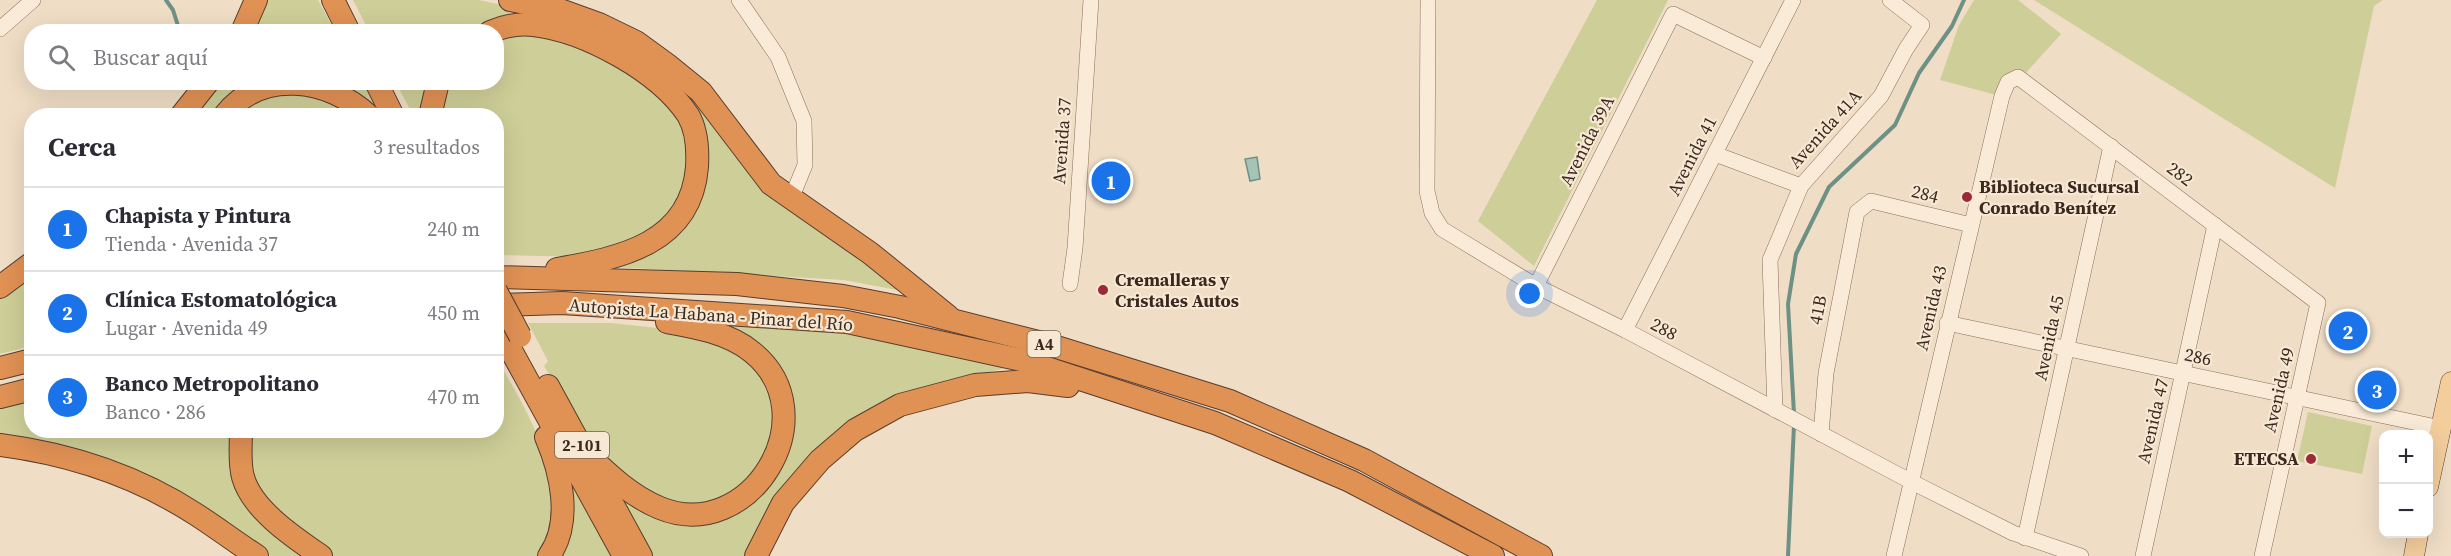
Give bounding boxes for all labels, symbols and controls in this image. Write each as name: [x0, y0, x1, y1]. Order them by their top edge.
search box: [24, 24, 504, 90]
icon: search: [45, 41, 78, 74]
text: Buscar aquí: [93, 42, 208, 72]
street label: Avenida 41A: [1782, 84, 1867, 174]
street label: Avenida 39A: [1553, 91, 1620, 190]
street label: Avenida 37: [1046, 97, 1077, 185]
street label: Avenida 41: [1661, 112, 1722, 200]
text: Cerca: [48, 129, 116, 165]
text: 3 resultados: [373, 133, 480, 161]
street label: 282: [2162, 155, 2199, 192]
pin: 1: [1092, 158, 1130, 204]
place label: Biblioteca Sucursal Conrado Benítez: [1979, 174, 2140, 220]
street label: 284: [1909, 178, 1941, 209]
marker: Biblioteca Sucursal Conrado Benítez: [1960, 190, 1974, 204]
text: Chapista y Pintura: [105, 200, 291, 230]
text: 1: [62, 215, 73, 243]
text: 240 m: [427, 215, 480, 243]
text: Tienda · Avenida 37: [105, 230, 278, 258]
street label: Avenida 43: [1909, 263, 1952, 353]
place label: Cremalleras y Cristales Autos: [1115, 267, 1239, 313]
your location: [1515, 279, 1544, 308]
marker: Cremalleras y Cristales Autos: [1096, 283, 1110, 297]
text: Clínica Estomatológica: [105, 284, 337, 314]
street label: Autopista La Habana - Pinar del Río: [568, 292, 854, 337]
street label: 41B: [1802, 293, 1833, 327]
street label: Avenida 45: [2027, 293, 2070, 383]
text: 2: [62, 299, 73, 327]
text: 450 m: [427, 299, 480, 327]
pin: 2: [2328, 308, 2368, 354]
street label: 288: [1646, 311, 1682, 346]
text: Lugar · Avenida 49: [105, 314, 268, 342]
road number: A4: [1028, 331, 1060, 357]
street label: 286: [2182, 341, 2214, 372]
street label: Avenida 49: [2257, 345, 2300, 435]
text: Banco Metropolitano: [105, 368, 319, 398]
pin: 3: [2358, 368, 2396, 412]
street label: Avenida 47: [2131, 376, 2174, 466]
text: 3: [62, 383, 73, 411]
text: 470 m: [427, 383, 480, 411]
text: Banco · 286: [105, 398, 206, 426]
map controls: [2379, 430, 2433, 538]
button: +: [2379, 430, 2433, 484]
road number: 2-101: [555, 432, 609, 458]
place label: ETECSA: [2234, 446, 2299, 471]
marker: ETECSA: [2304, 452, 2318, 466]
button: −: [2379, 484, 2433, 538]

